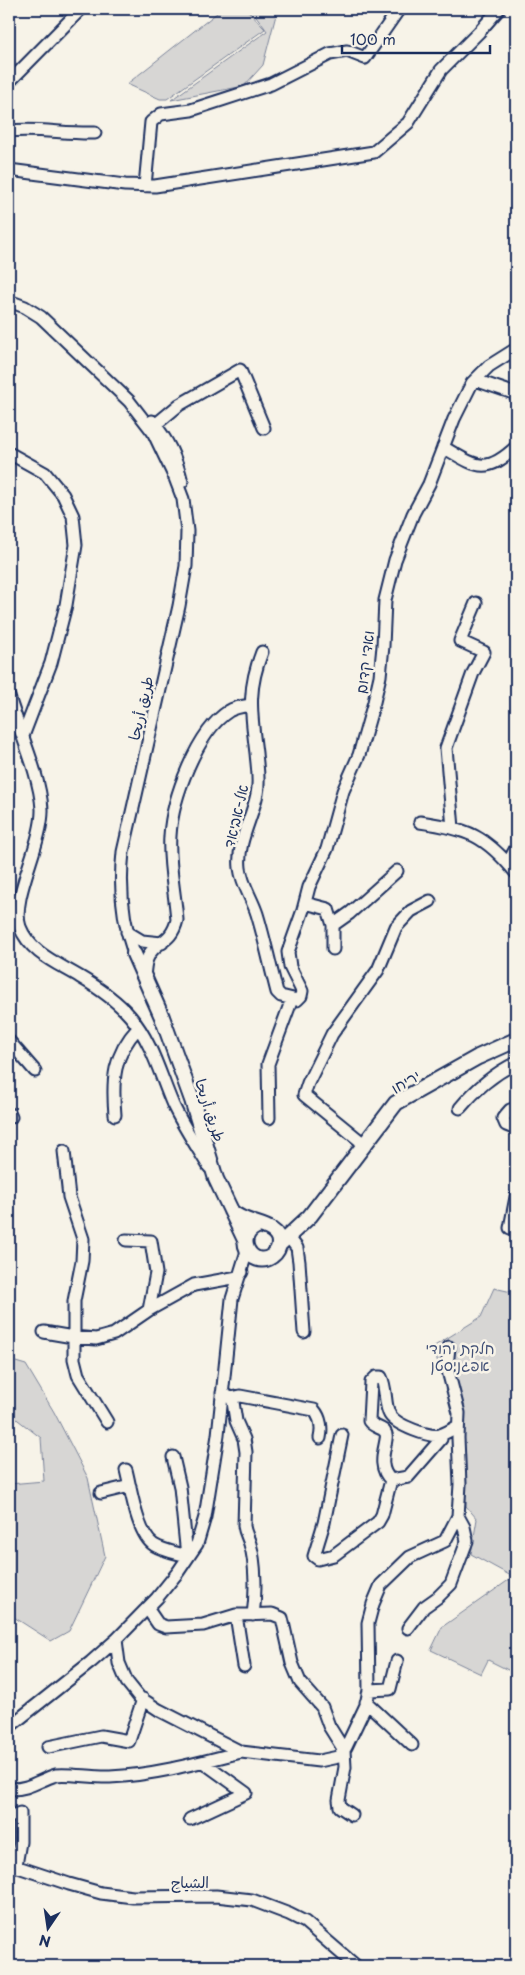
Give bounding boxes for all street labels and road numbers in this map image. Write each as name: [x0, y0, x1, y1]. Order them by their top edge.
street label: ואדי קדום: [349, 629, 379, 695]
street label: طريق أريحا: [121, 674, 159, 742]
street label: אל-אביאד: [217, 782, 253, 850]
street label: יריחו: [386, 1063, 424, 1099]
street label: طريق أريحا: [190, 1076, 232, 1144]
street label: الشياح: [171, 1870, 209, 1893]

